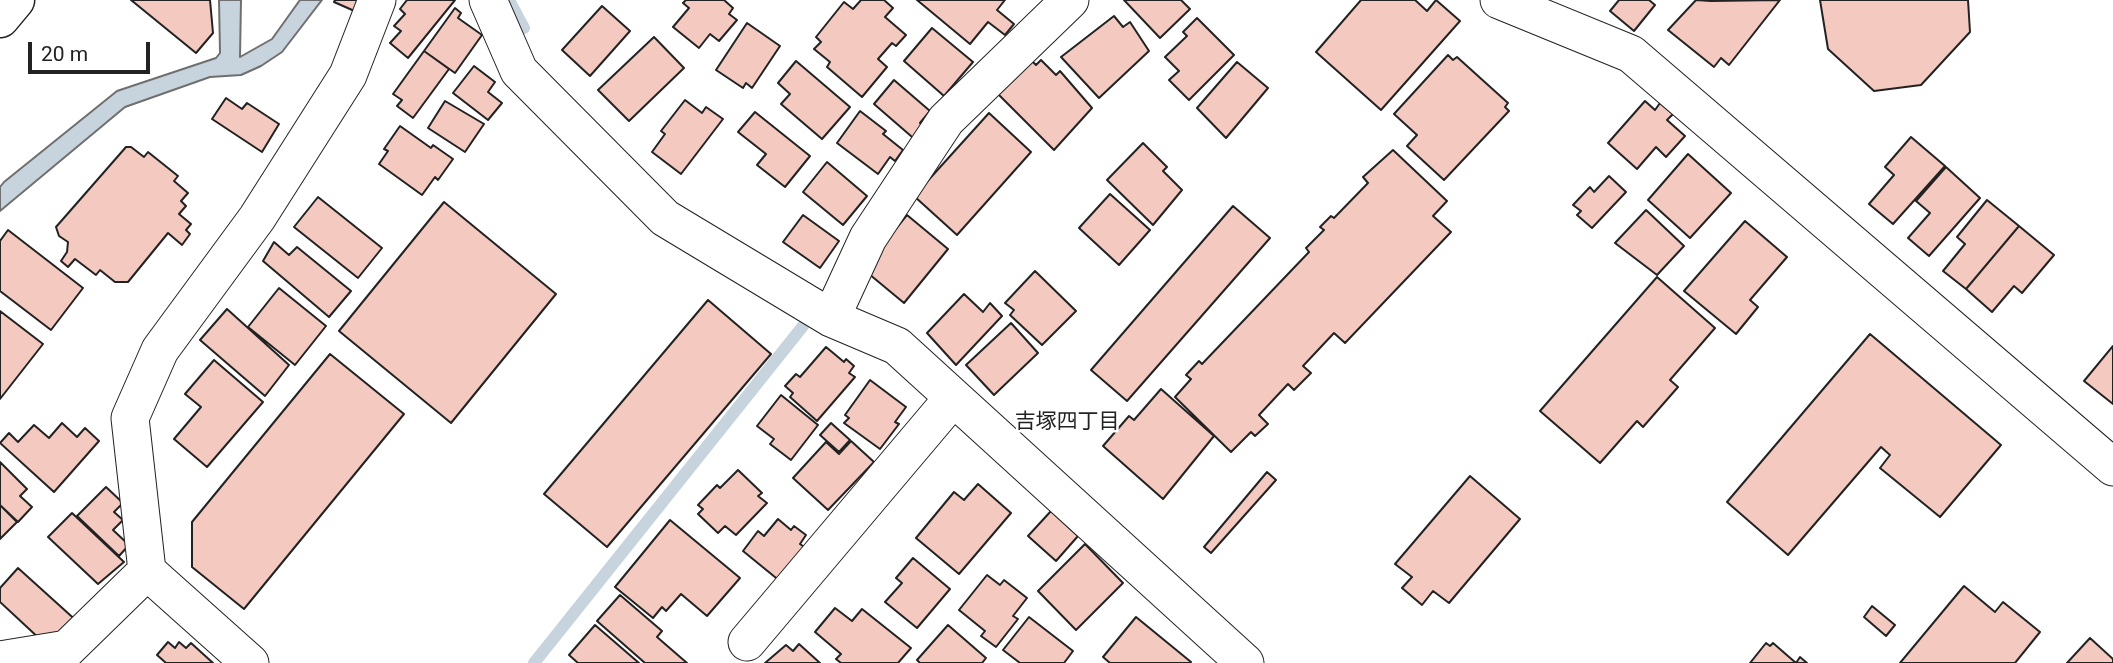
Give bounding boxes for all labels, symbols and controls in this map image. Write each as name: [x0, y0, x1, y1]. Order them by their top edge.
scale bar: [32, 28, 154, 72]
text: 20 m: [41, 42, 88, 66]
district label: 吉塚四丁目: [1015, 410, 1119, 436]

